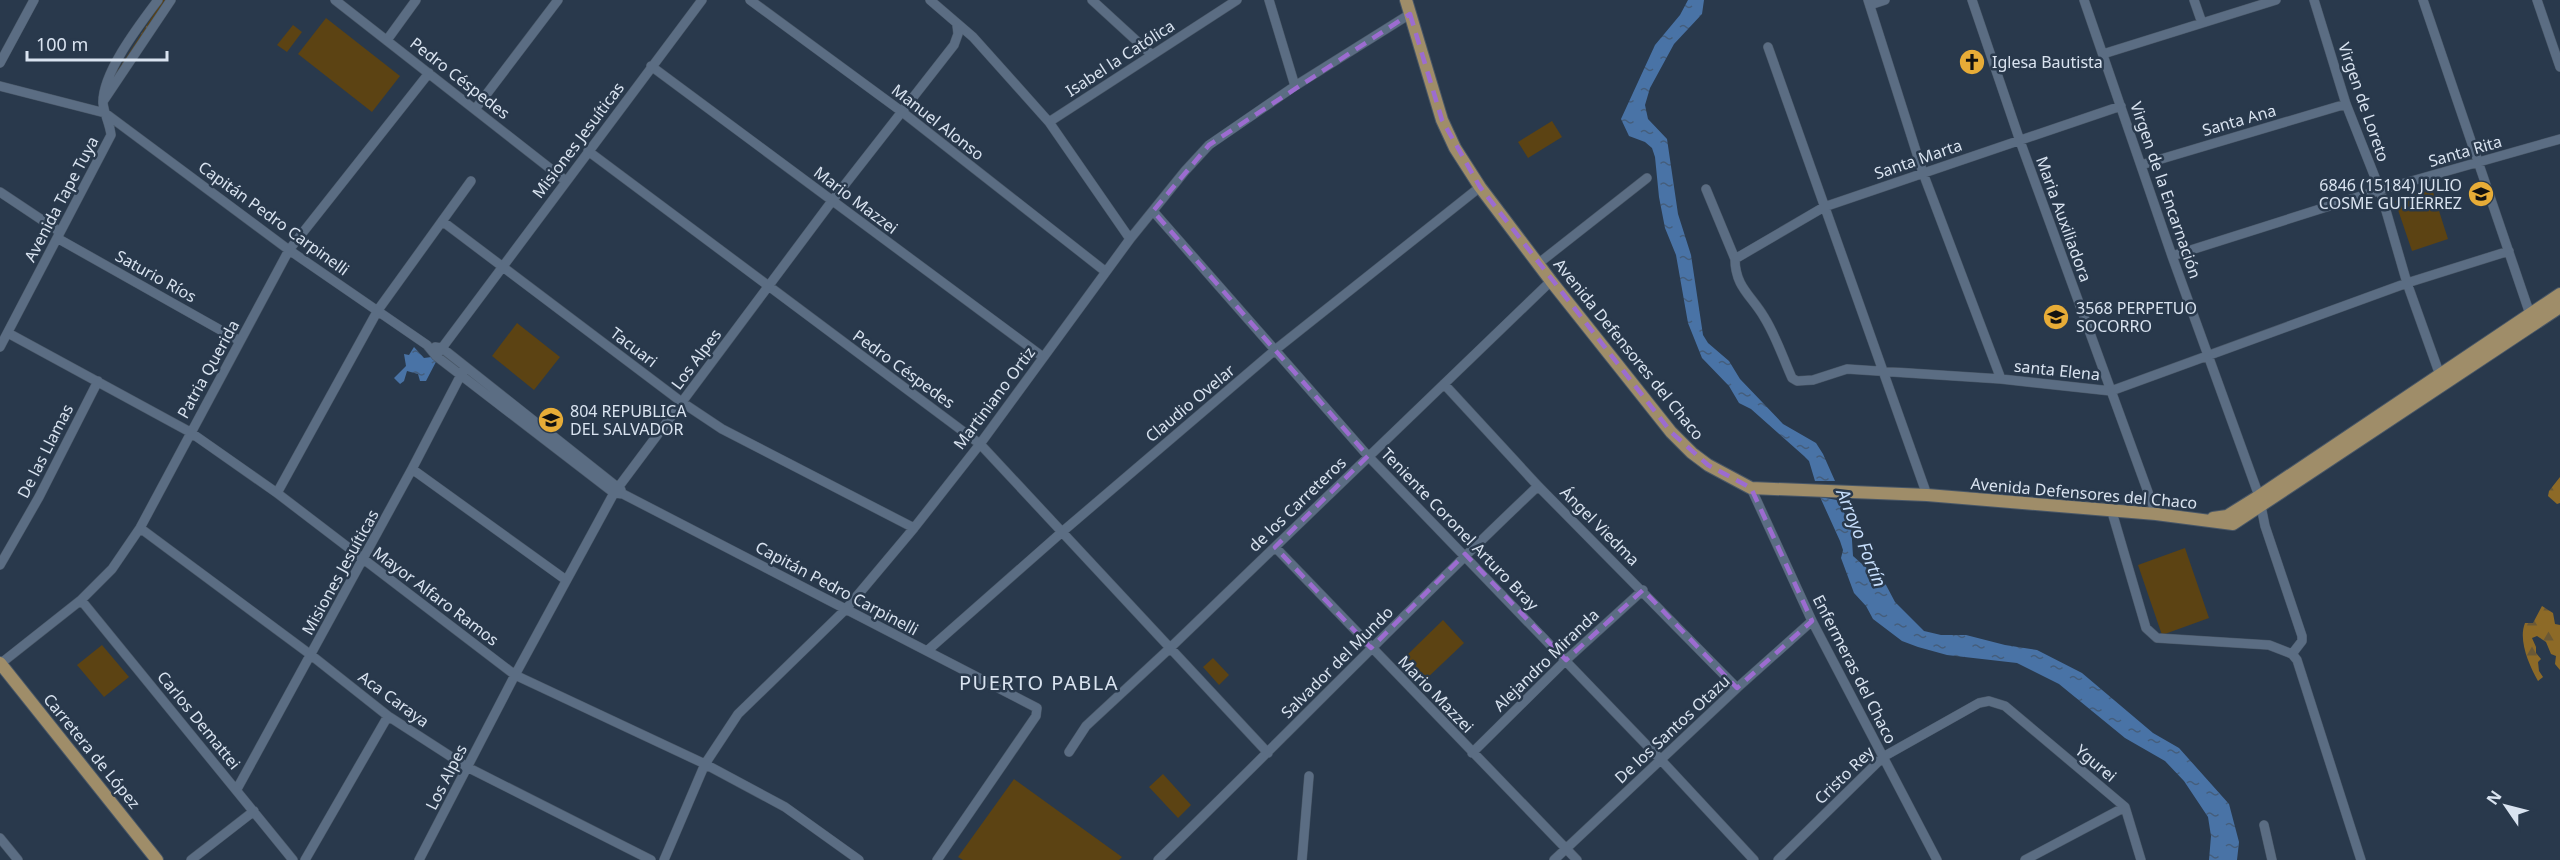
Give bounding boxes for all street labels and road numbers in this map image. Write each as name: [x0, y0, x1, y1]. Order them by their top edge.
street label: Isabel la Católica: [1061, 14, 1179, 102]
street label: Pedro Céspedes: [406, 32, 514, 124]
street label: Virgen de Loreto: [2333, 39, 2395, 165]
street label: Misiones Jesuíticas: [527, 77, 629, 203]
street label: Manuel Alonso: [887, 79, 989, 165]
street label: Virgen de la Encarnación: [2125, 99, 2207, 281]
street label: Santa Ana: [2200, 99, 2278, 141]
street label: Santa Rita: [2426, 130, 2504, 172]
street label: Avenida Tape Tuya: [19, 132, 103, 266]
street label: Santa Marta: [1871, 134, 1965, 184]
street label: Maria Auxiliadora: [2031, 153, 2097, 285]
street label: Capitán Pedro Carpinelli: [194, 156, 354, 280]
street label: Mario Mazzei: [810, 161, 902, 239]
street label: Saturio Ríos: [112, 245, 200, 307]
street label: Avenida Defensores del Chaco: [1549, 254, 1709, 444]
street label: Patria Querida: [172, 316, 244, 422]
street label: Tacuari: [606, 322, 662, 372]
street label: Los Alpes: [666, 324, 726, 394]
street label: Pedro Céspedes: [849, 325, 959, 413]
street label: Martiniano Ortiz: [948, 342, 1040, 454]
street label: santa Elena: [2013, 355, 2101, 385]
street label: Claudio Ovelar: [1141, 359, 1240, 447]
street label: De las Llamas: [12, 400, 78, 502]
street label: Teniente Coronel Arturo Bray: [1376, 443, 1544, 616]
street label: de los Carreteros: [1243, 452, 1351, 556]
street label: Avenida Defensores del Chaco: [1970, 472, 2198, 514]
street label: Ángel Viedma: [1556, 482, 1644, 570]
street label: Misiones Jesuíticas: [296, 505, 384, 639]
street label: Capitán Pedro Carpinelli: [752, 536, 922, 640]
street label: Mayor Alfaro Ramos: [369, 541, 503, 651]
street label: Enfermeras del Chaco: [1808, 591, 1902, 747]
street label: Salvador del Mundo: [1276, 601, 1398, 723]
street label: Alejandro Miranda: [1488, 604, 1604, 716]
street label: Mario Mazzei: [1393, 650, 1479, 738]
street label: Carlos Demattei: [152, 666, 246, 774]
street label: Aca Caraya: [354, 666, 434, 732]
street label: De los Santos Otazu: [1610, 670, 1734, 788]
street label: Carretera de López: [39, 689, 145, 813]
street label: Ygurei: [2071, 739, 2121, 787]
street label: Los Alpes: [420, 740, 472, 814]
street label: Cristo Rey: [1809, 740, 1879, 809]

